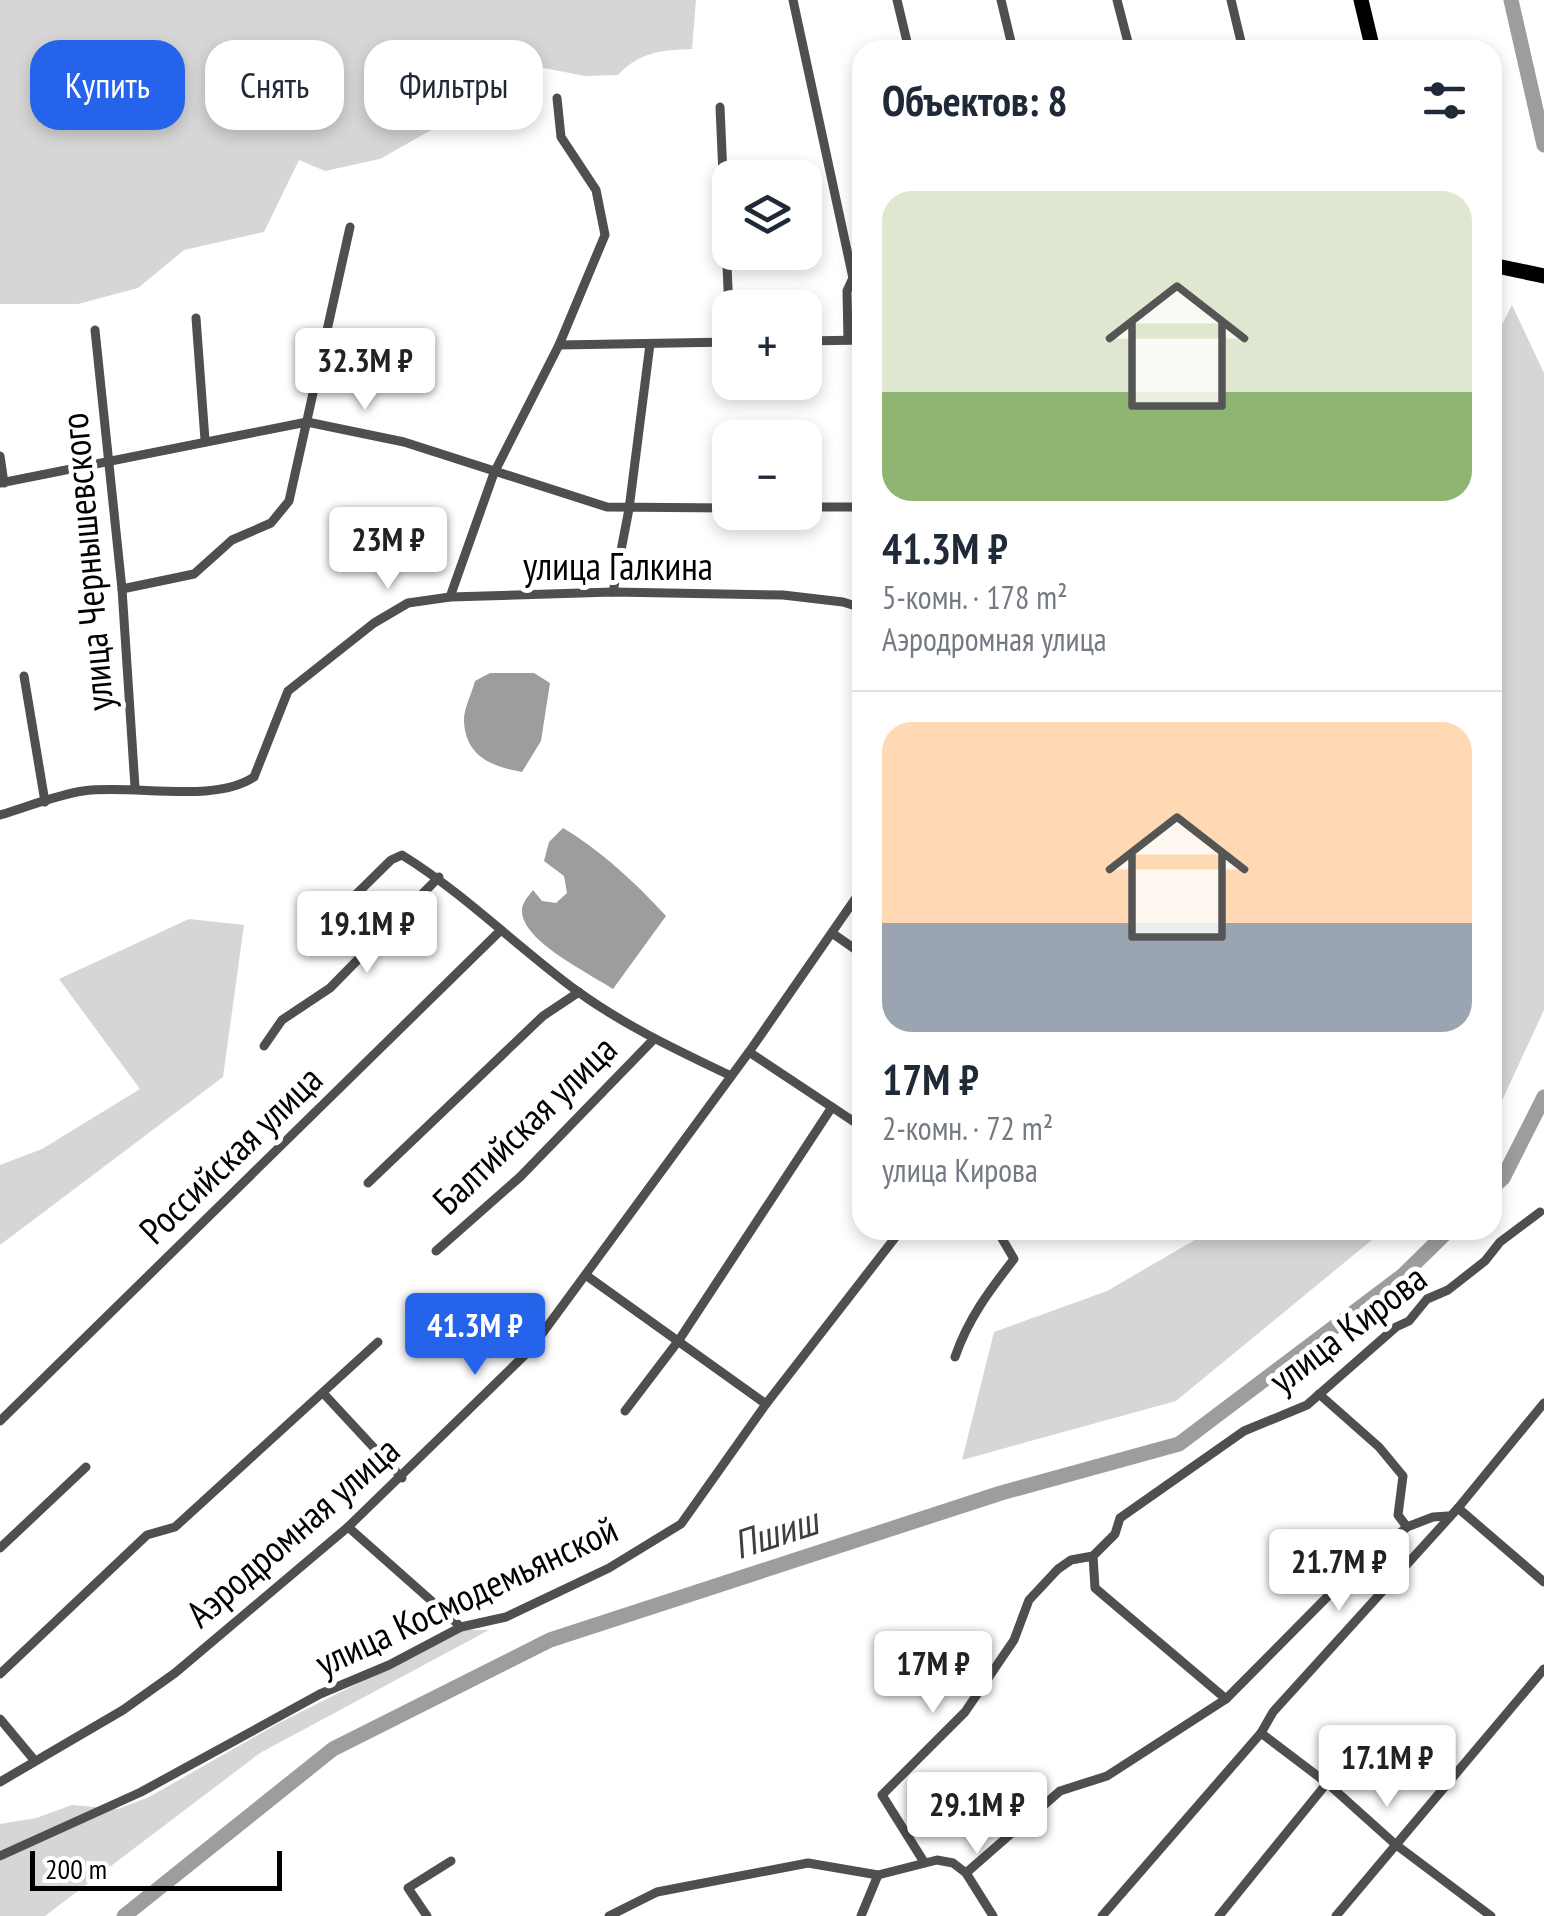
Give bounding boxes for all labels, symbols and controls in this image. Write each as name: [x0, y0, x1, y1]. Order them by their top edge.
chip: Купить: [30, 40, 185, 130]
chip: Снять: [205, 40, 344, 130]
chip: Фильтры: [364, 40, 543, 130]
text: Объектов: 8: [882, 73, 1068, 128]
icon: filters: [1417, 73, 1472, 128]
map controls: [712, 160, 822, 530]
button: layers: [712, 160, 822, 270]
icon: home: [1087, 256, 1267, 436]
button: +: [712, 290, 822, 400]
pin: 32.3M ₽: [273, 328, 457, 413]
text: 32.3M ₽: [317, 339, 413, 381]
street label: улица Чернышевского: [49, 411, 123, 713]
button: −: [712, 420, 822, 530]
pin: 23M ₽: [318, 507, 458, 592]
text: 23M ₽: [351, 518, 425, 560]
text: 41.3M ₽: [882, 521, 1008, 576]
street label: улица Галкина: [523, 541, 713, 590]
text: 5-комн. · 178 m²: [882, 576, 1068, 618]
text: Аэродромная улица: [882, 618, 1107, 660]
icon: home: [1087, 787, 1267, 967]
pin: 19.1M ₽: [275, 891, 459, 976]
text: 19.1M ₽: [319, 902, 415, 944]
street label: Балтийская улица: [422, 1024, 626, 1224]
text: 17M ₽: [882, 1052, 979, 1107]
street label: Российская улица: [128, 1054, 332, 1254]
text: 2-комн. · 72 m²: [882, 1107, 1053, 1149]
text: улица Кирова: [882, 1149, 1038, 1191]
street label: улица Кирова: [1258, 1253, 1436, 1403]
pin: 41.3M ₽: [383, 1293, 567, 1378]
text: 41.3M ₽: [427, 1304, 523, 1346]
street label: Аэродромная улица: [175, 1425, 409, 1637]
water label: Пшиш: [726, 1493, 827, 1570]
street label: улица Космодемьянской: [307, 1504, 625, 1686]
pin: 21.7M ₽: [1247, 1529, 1431, 1614]
text: 21.7M ₽: [1291, 1540, 1387, 1582]
pin: 17M ₽: [863, 1631, 1003, 1716]
text: 17M ₽: [896, 1642, 970, 1684]
pin: 17.1M ₽: [1295, 1725, 1479, 1810]
text: 17.1M ₽: [1341, 1736, 1433, 1778]
pin: 29.1M ₽: [885, 1772, 1069, 1857]
text: 29.1M ₽: [929, 1783, 1025, 1825]
scale bar: [30, 1846, 282, 1890]
text: 200 m: [45, 1850, 107, 1887]

